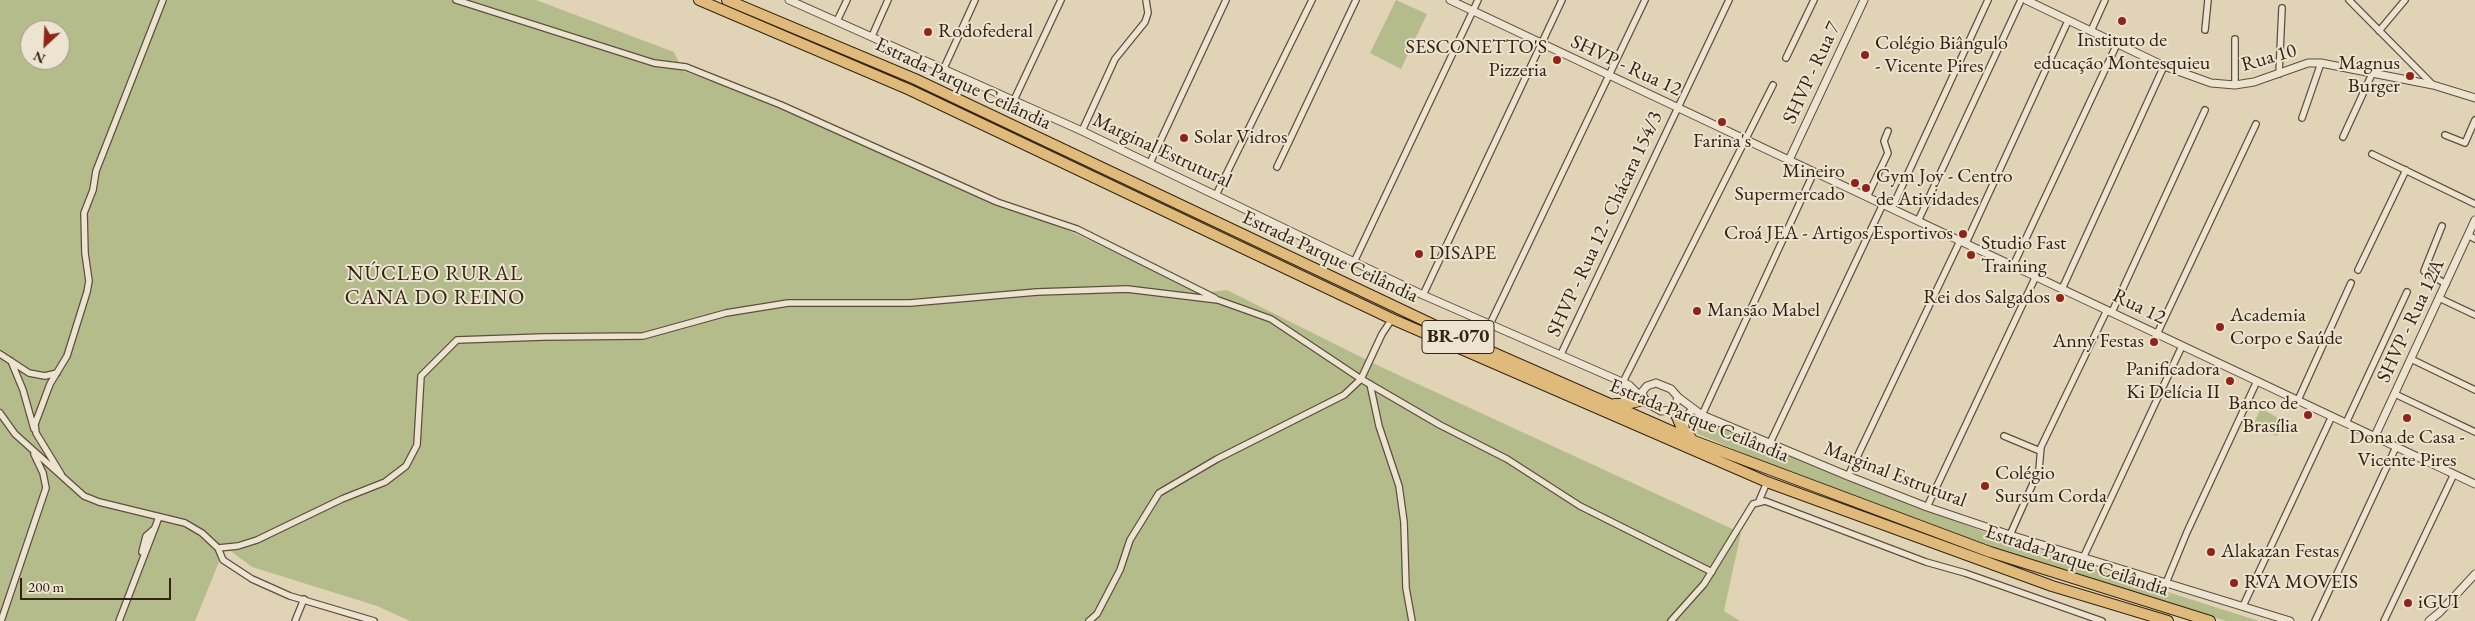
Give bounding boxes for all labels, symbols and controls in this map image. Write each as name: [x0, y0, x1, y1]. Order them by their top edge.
marker: Instituto de educação Montesquieu: [2116, 15, 2128, 27]
street label: SHVP - Rua 7: [1778, 18, 1846, 128]
north arrow: [20, 20, 70, 70]
place label: Rodofederal: [938, 20, 1033, 44]
marker: Rodofederal: [922, 26, 934, 38]
place label: Instituto de educação Montesquieu: [2034, 29, 2210, 76]
street label: SHVP - Rua 12: [1567, 30, 1685, 102]
place label: Colégio Biângulo - Vicente Pires: [1875, 32, 2008, 79]
street label: Estrada Parque Ceilândia: [871, 33, 1055, 135]
place label: SESCONETTO'S Pizzeria: [1406, 36, 1547, 83]
street label: Rua 10: [2239, 39, 2299, 77]
text: N: [30, 47, 48, 68]
marker: Colégio Biângulo - Vicente Pires: [1859, 49, 1871, 61]
place label: Magnus Burger: [2338, 52, 2400, 99]
marker: SESCONETTO'S Pizzeria: [1551, 54, 1563, 66]
marker: Magnus Burger: [2404, 70, 2416, 82]
street label: SHVP - Rua 12 - Chácara 154/3: [1542, 107, 1668, 341]
street label: Marginal Estrutural: [1089, 108, 1235, 194]
marker: Farina's: [1716, 116, 1728, 128]
place label: Solar Vidros: [1194, 126, 1287, 150]
place label: Farina's: [1693, 130, 1751, 154]
marker: Solar Vidros: [1178, 132, 1190, 144]
place label: Mineiro Supermercado: [1734, 160, 1845, 207]
place label: Gym Joy - Centro de Atividades: [1876, 165, 2013, 212]
marker: Mineiro Supermercado: [1849, 177, 1861, 189]
marker: Gym Joy - Centro de Atividades: [1860, 182, 1872, 194]
street label: Estrada Parque Ceilândia: [1238, 206, 1422, 308]
place label: Croá JEA - Artigos Esportivos: [1724, 222, 1953, 246]
marker: Croá JEA - Artigos Esportivos: [1957, 228, 1969, 240]
place label: Studio Fast Training: [1981, 232, 2066, 279]
place label: DISAPE: [1429, 242, 1496, 266]
marker: DISAPE: [1413, 248, 1425, 260]
marker: Studio Fast Training: [1965, 249, 1977, 261]
street label: SHVP - Rua 12A: [2372, 256, 2450, 386]
district label: NÚCLEO RURAL CANA DO REINO: [343, 261, 527, 311]
street label: Rua 12: [2109, 284, 2169, 330]
place label: Rei dos Salgados: [1923, 286, 2050, 310]
marker: Rei dos Salgados: [2054, 292, 2066, 304]
place label: Mansão Mabel: [1707, 299, 1820, 323]
place label: Academia Corpo e Saúde: [2230, 304, 2343, 351]
marker: Mansão Mabel: [1691, 305, 1703, 317]
road number: BR-070: [1422, 321, 1494, 354]
marker: Academia Corpo e Saúde: [2214, 321, 2226, 333]
place label: Anny Festas: [2052, 330, 2144, 354]
marker: Anny Festas: [2148, 336, 2160, 348]
place label: Panificadora Ki Delícia II: [2126, 358, 2220, 405]
street label: Estrada Parque Ceilândia: [1606, 374, 1792, 468]
marker: Panificadora Ki Delícia II: [2224, 375, 2236, 387]
place label: Banco de Brasília: [2228, 392, 2298, 439]
marker: Banco de Brasília: [2302, 409, 2314, 421]
marker: Dona de Casa - Vicente Pires: [2401, 412, 2413, 424]
place label: Dona de Casa - Vicente Pires: [2349, 426, 2465, 473]
street label: Marginal Estrutural: [1820, 437, 1970, 513]
place label: Colégio Sursum Corda: [1995, 462, 2107, 509]
marker: Colégio Sursum Corda: [1979, 480, 1991, 492]
street label: Estrada Parque Ceilândia: [1982, 520, 2172, 602]
place label: Alakazan Festas: [2221, 540, 2339, 564]
marker: Alakazan Festas: [2205, 546, 2217, 558]
scale bar: [22, 568, 174, 600]
place label: RVA MOVEIS: [2244, 571, 2358, 595]
text: 200 m: [28, 577, 64, 596]
marker: RVA MOVEIS: [2228, 577, 2240, 589]
place label: iGUI: [2418, 591, 2459, 615]
marker: iGUI: [2402, 597, 2414, 609]

